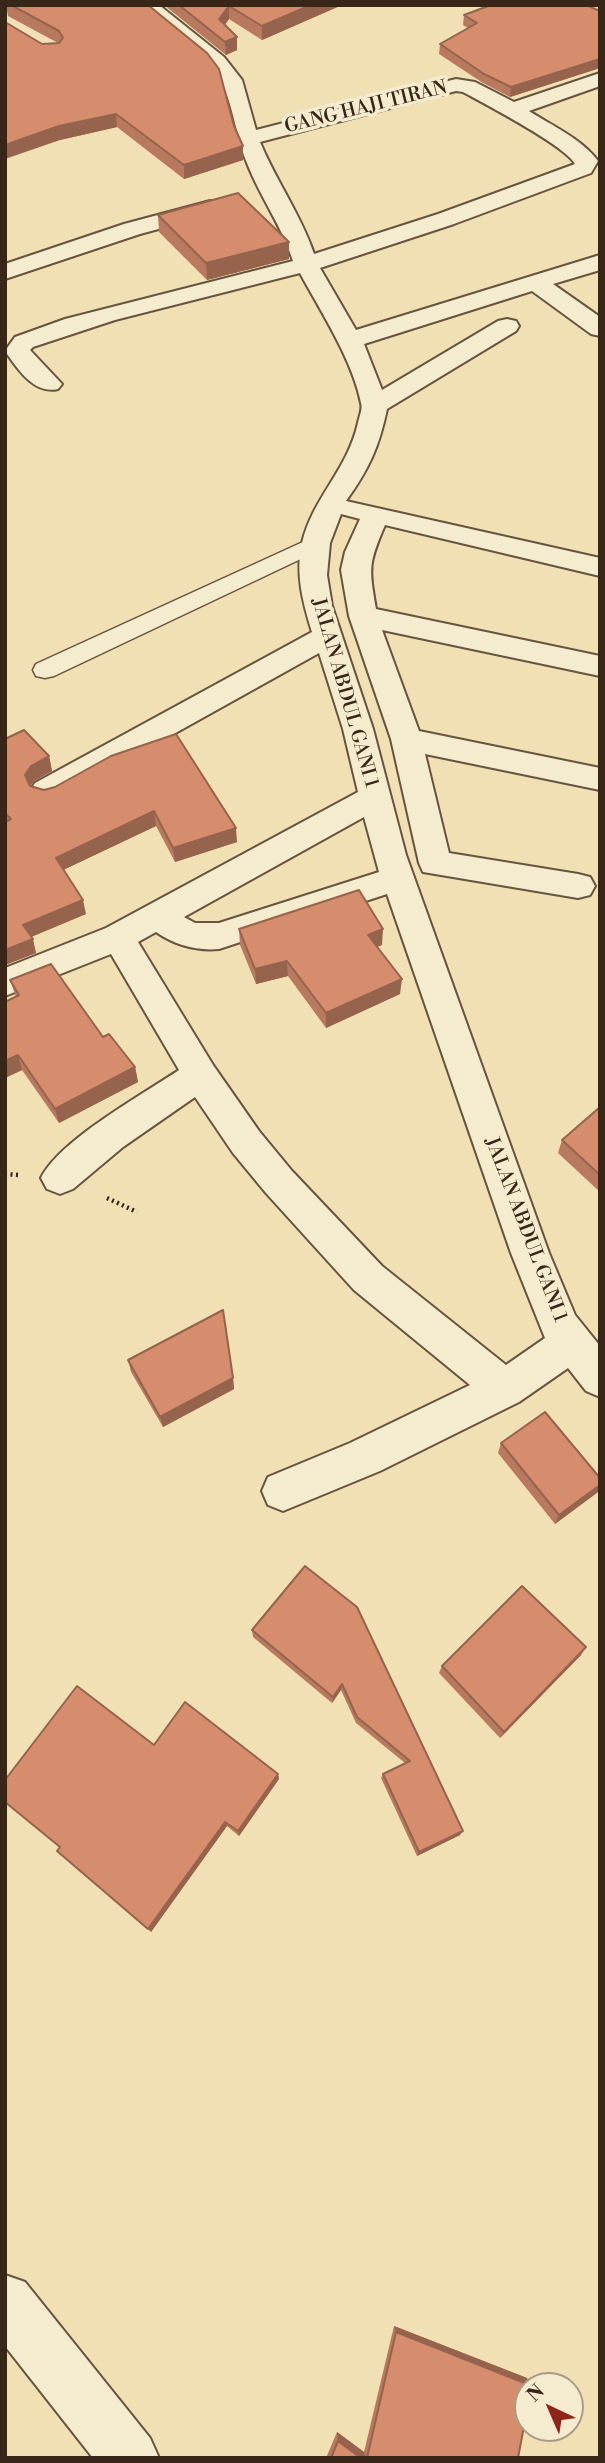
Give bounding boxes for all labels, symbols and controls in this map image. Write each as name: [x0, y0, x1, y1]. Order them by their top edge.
street label: GANG HAJI TIRAN: [282, 77, 450, 139]
street label: JALAN ABDUL GANI 1: [306, 596, 382, 790]
street label: JALAN ABDUL GANI 1: [479, 1134, 571, 1326]
north arrow: [514, 2372, 584, 2442]
text: N: [522, 2379, 550, 2407]

